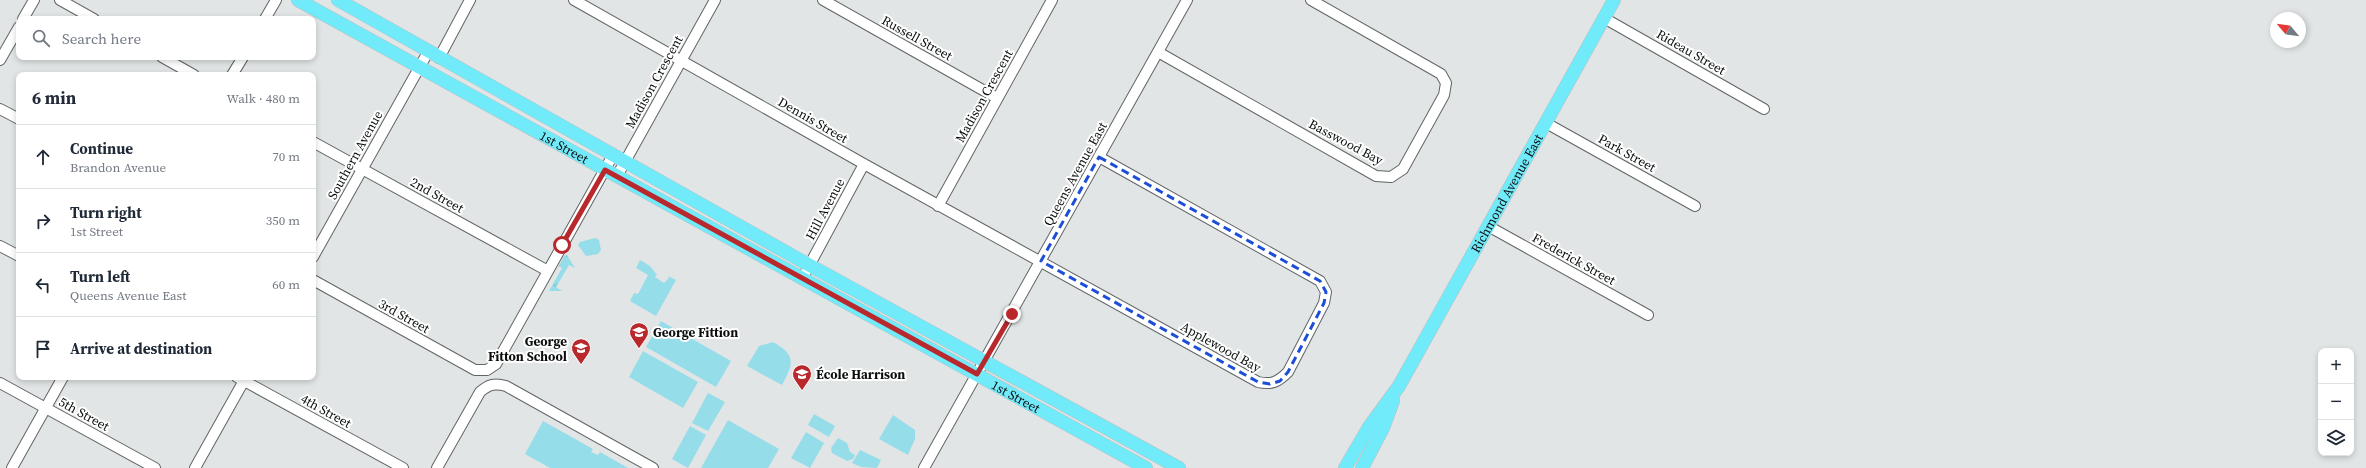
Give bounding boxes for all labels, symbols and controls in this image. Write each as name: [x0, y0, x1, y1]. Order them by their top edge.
street label: Russell Street: [879, 12, 956, 65]
north arrow: [2270, 12, 2306, 48]
search box: [16, 16, 316, 60]
street label: Rideau Street: [1653, 25, 1729, 79]
icon: search: [30, 27, 52, 49]
text: Search here: [62, 28, 141, 49]
street label: Madison Crescent: [621, 32, 687, 132]
street label: Madison Crescent: [951, 46, 1017, 146]
text: 6 min: [32, 86, 76, 110]
text: Walk · 480 m: [227, 90, 300, 107]
street label: Dennis Street: [775, 93, 852, 147]
street label: Southern Avenue: [324, 107, 387, 202]
street label: Basswood Bay: [1306, 115, 1386, 169]
street label: Queens Avenue East: [1039, 118, 1111, 229]
street label: 1st Street: [537, 127, 592, 168]
street label: Richmond Avenue East: [1466, 130, 1547, 256]
street label: Park Street: [1595, 130, 1659, 176]
text: Continue: [70, 138, 133, 159]
icon: ahead: [32, 146, 54, 168]
text: 70 m: [272, 148, 300, 165]
text: Brandon Avenue: [70, 159, 166, 176]
street label: 2nd Street: [407, 173, 467, 217]
street label: Hill Avenue: [802, 175, 849, 243]
text: Turn right: [70, 202, 142, 223]
icon: right: [32, 210, 54, 232]
text: 350 m: [266, 212, 300, 229]
text: 1st Street: [70, 223, 123, 240]
street label: Frederick Street: [1529, 229, 1619, 289]
route start: [553, 236, 571, 254]
text: Turn left: [70, 266, 130, 287]
icon: left: [32, 274, 54, 296]
text: 60 m: [272, 276, 300, 293]
text: Queens Avenue East: [70, 287, 186, 304]
street label: 3rd Street: [375, 295, 433, 337]
route end: [1003, 305, 1021, 323]
street label: Applewood Bay: [1178, 318, 1264, 376]
school or university icon: George Fittion: [628, 321, 650, 349]
place label: George Fittion: [653, 324, 738, 341]
place label: George Fitton School: [488, 333, 567, 365]
school or university icon: George Fitton School: [570, 337, 592, 365]
icon: arrive: [32, 338, 54, 360]
text: Arrive at destination: [70, 338, 212, 359]
map controls: [2318, 348, 2354, 456]
button: +: [2318, 348, 2354, 384]
school or university icon: École Harrison: [791, 363, 813, 391]
place label: École Harrison: [816, 366, 905, 383]
street label: 1st Street: [989, 376, 1044, 417]
button: −: [2318, 384, 2354, 420]
street label: 4th Street: [298, 390, 355, 432]
street label: 5th Street: [56, 393, 113, 435]
button: layers: [2318, 420, 2354, 456]

